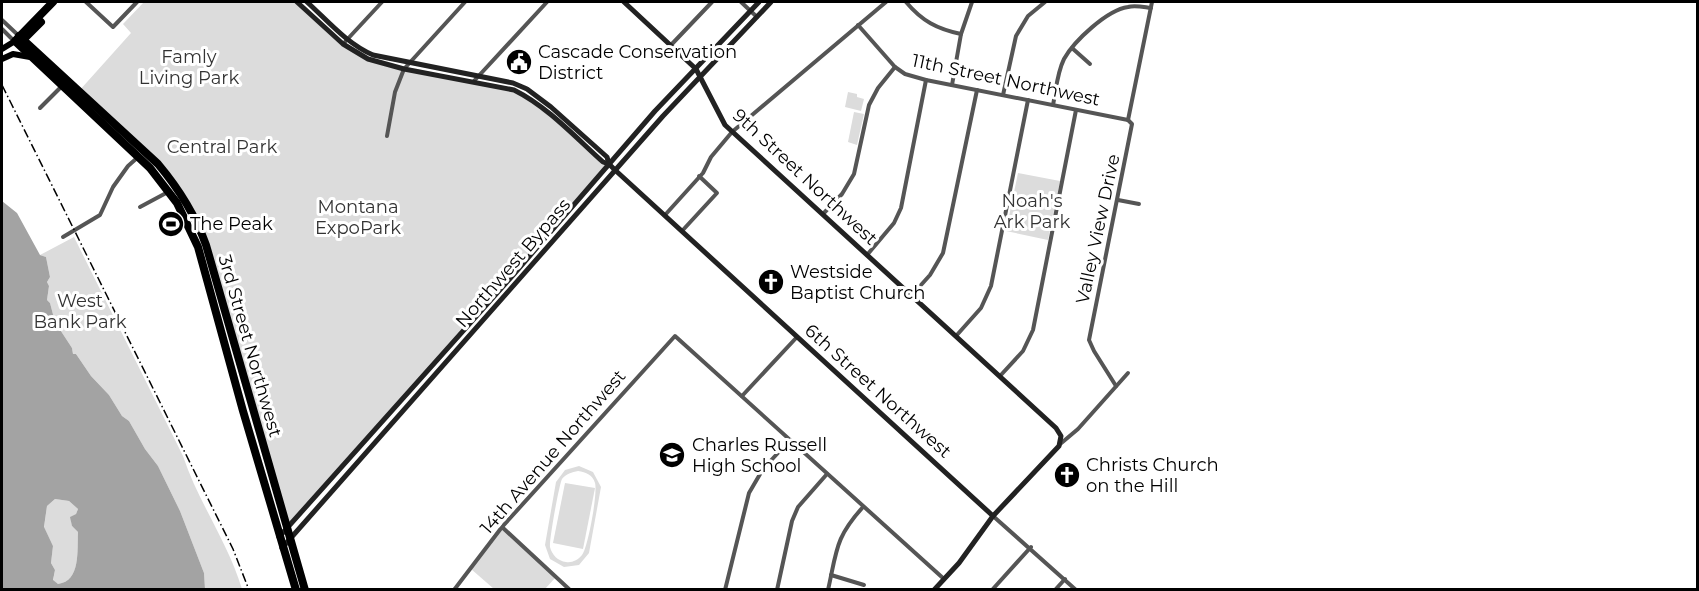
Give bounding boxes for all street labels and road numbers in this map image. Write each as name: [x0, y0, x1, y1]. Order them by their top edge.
street label: 11th Street Northwest: [910, 49, 1102, 111]
street label: 9th Street Northwest: [728, 104, 882, 250]
street label: Valley View Drive: [1071, 152, 1125, 306]
street label: Northwest Bypass: [451, 194, 575, 332]
street label: 3rd Street Northwest: [213, 252, 287, 440]
street label: 6th Street Northwest: [800, 319, 956, 463]
street label: 14th Avenue Northwest: [476, 365, 630, 539]

